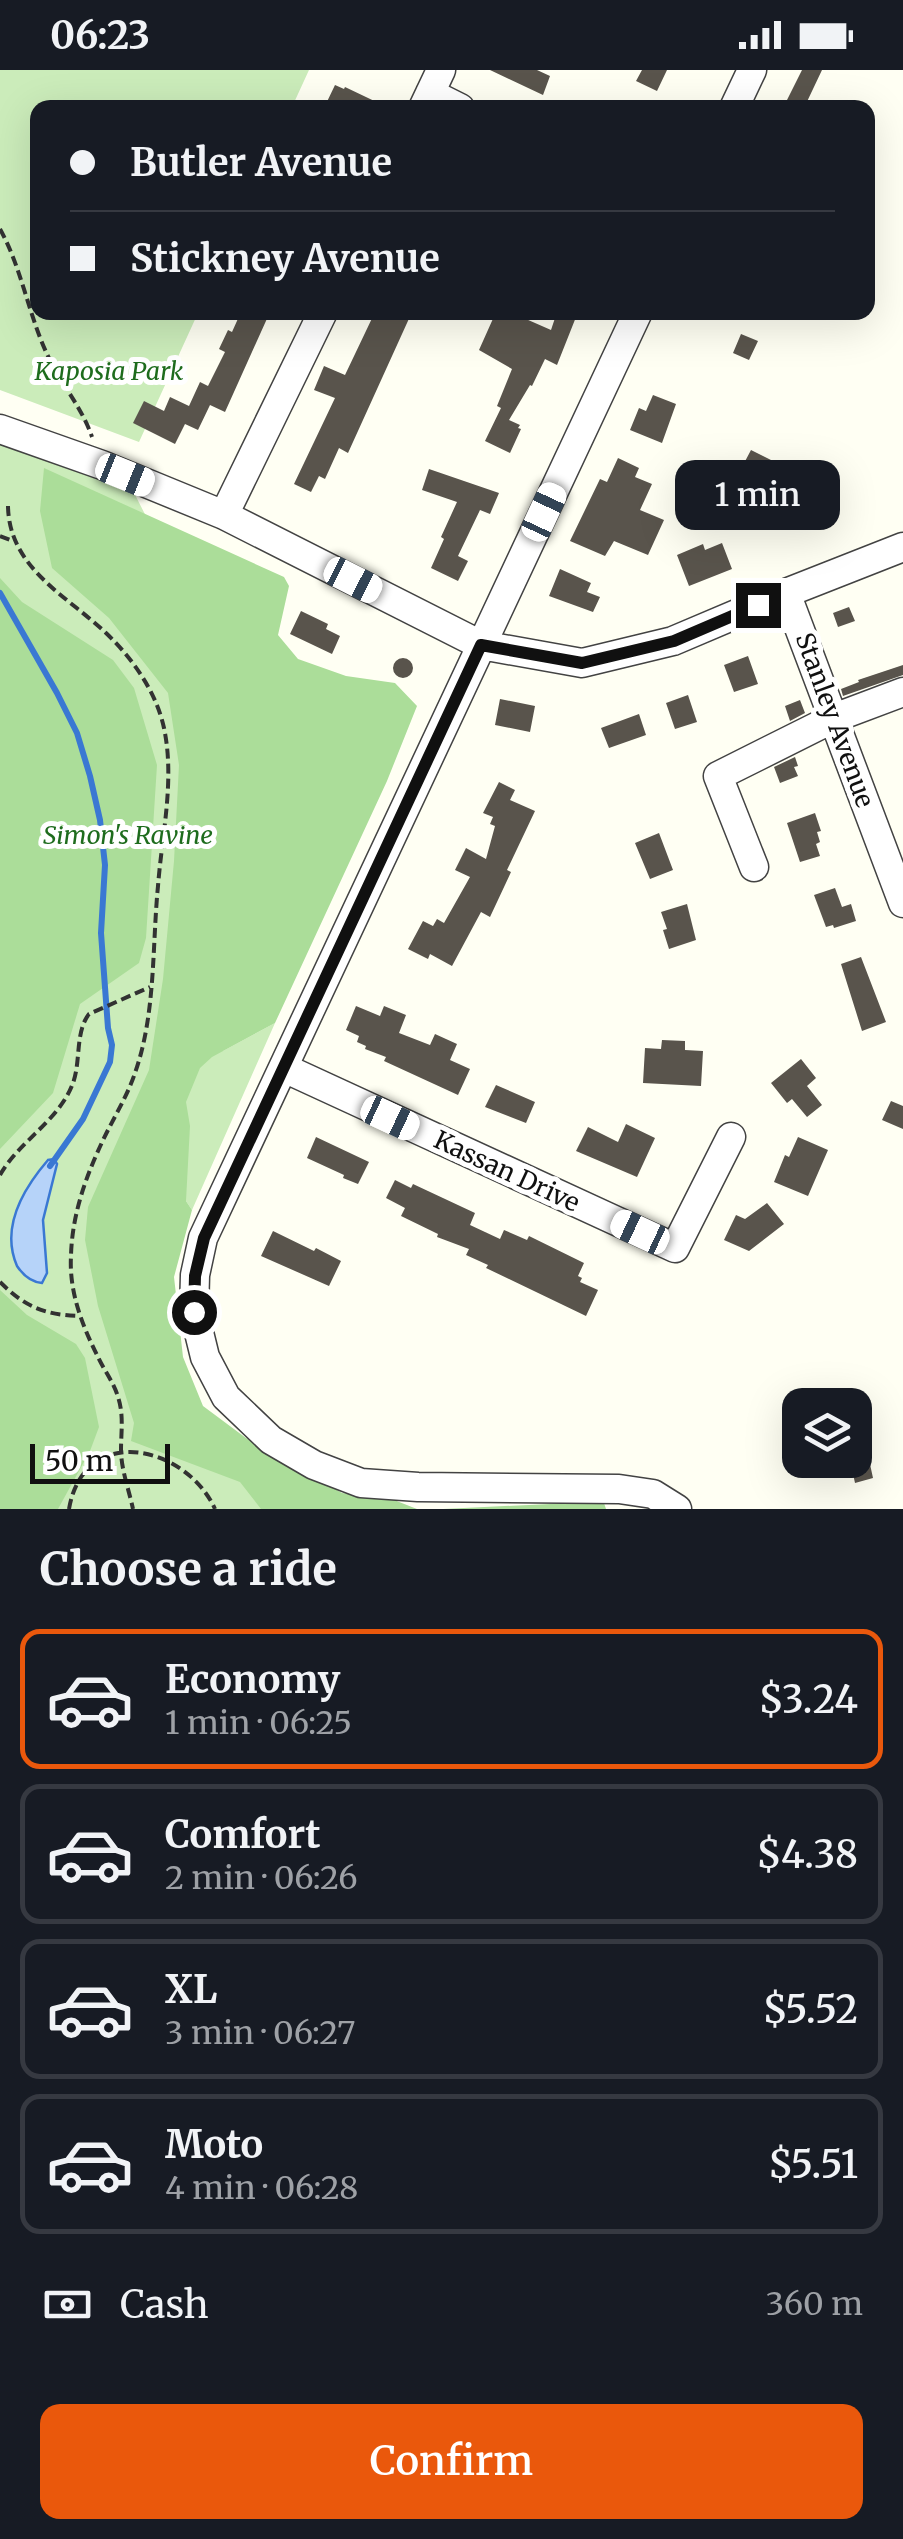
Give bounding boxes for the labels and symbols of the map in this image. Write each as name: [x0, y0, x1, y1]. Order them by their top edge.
park label: Kaposia Park: [34, 355, 184, 387]
car: [92, 450, 158, 500]
callout: 1 min: [676, 460, 840, 530]
car: [518, 478, 570, 546]
car: [319, 553, 387, 607]
route end: [736, 583, 781, 628]
street label: Stanley Avenue: [789, 628, 881, 812]
park label: Simon's Ravine: [43, 819, 213, 851]
car: [356, 1092, 424, 1144]
street label: Kassan Drive: [429, 1123, 585, 1219]
car: [606, 1206, 674, 1258]
route start: [172, 1290, 217, 1335]
scale bar: [30, 1439, 170, 1484]

